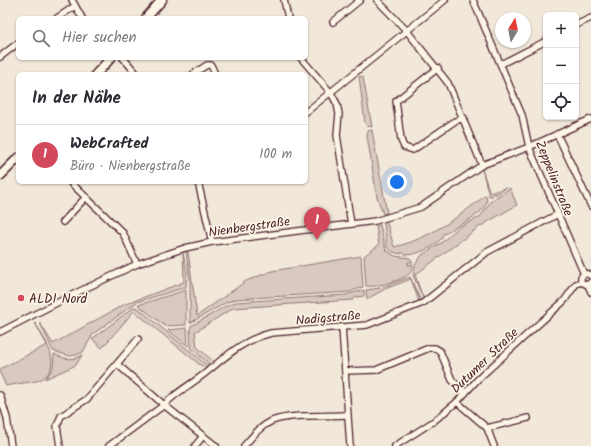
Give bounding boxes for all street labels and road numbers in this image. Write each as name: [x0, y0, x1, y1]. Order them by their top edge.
street label: Zeppelinstraße: [529, 138, 578, 220]
street label: Nienbergstraße: [207, 211, 292, 244]
street label: Nadigstraße: [295, 305, 362, 332]
street label: Dutumer Straße: [446, 323, 524, 399]

